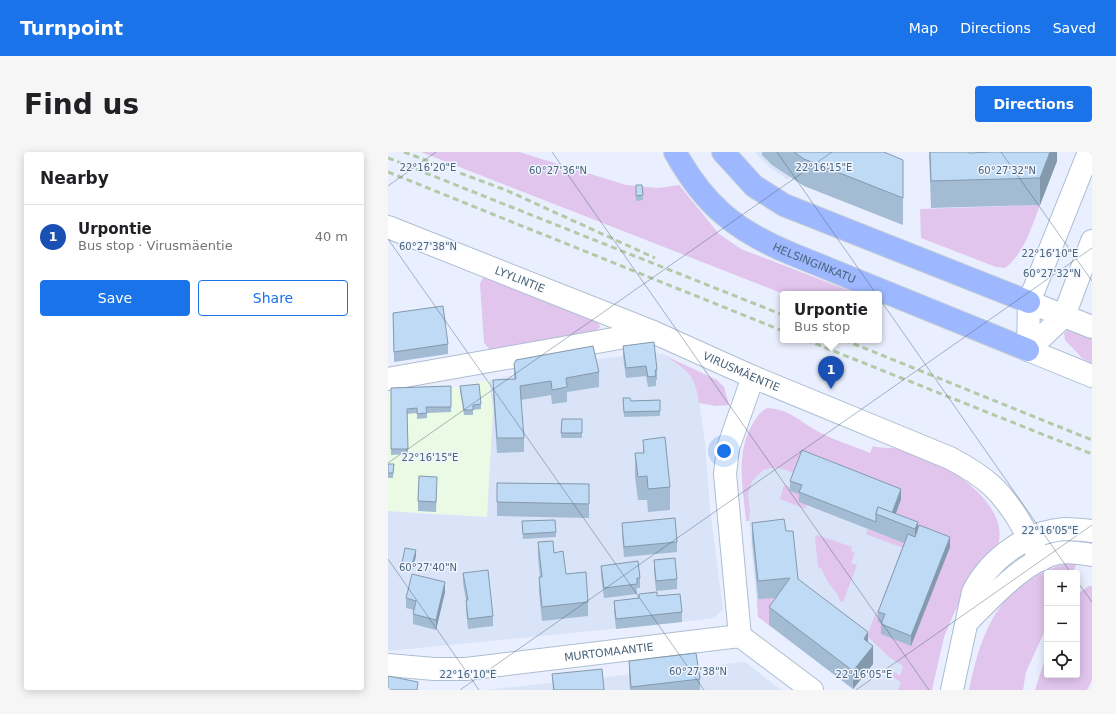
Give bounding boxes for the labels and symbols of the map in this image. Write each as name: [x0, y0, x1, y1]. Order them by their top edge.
text: 22°16'20"E: [400, 162, 456, 173]
text: 22°16'15"E: [796, 162, 852, 173]
text: 60°27'36"N: [529, 165, 587, 176]
text: 60°27'32"N: [978, 165, 1036, 176]
street label: HELSINGINKATU: [771, 240, 858, 286]
text: 60°27'38"N: [399, 241, 457, 252]
text: 22°16'10"E: [1022, 248, 1078, 259]
street label: LYYLINTIE: [493, 264, 547, 295]
text: 60°27'32"N: [1023, 268, 1081, 279]
street label: VIRUSMÄENTIE: [701, 349, 782, 394]
pin: 1: [818, 356, 844, 389]
your location: [714, 441, 734, 461]
text: 22°16'15"E: [402, 452, 458, 463]
text: 22°16'05"E: [1022, 525, 1078, 536]
text: 60°27'40"N: [399, 562, 457, 573]
street label: MURTOMAANTIE: [563, 640, 654, 664]
text: 60°27'38"N: [669, 666, 727, 677]
text: 22°16'10"E: [440, 669, 496, 680]
text: 22°16'05"E: [836, 669, 892, 680]

